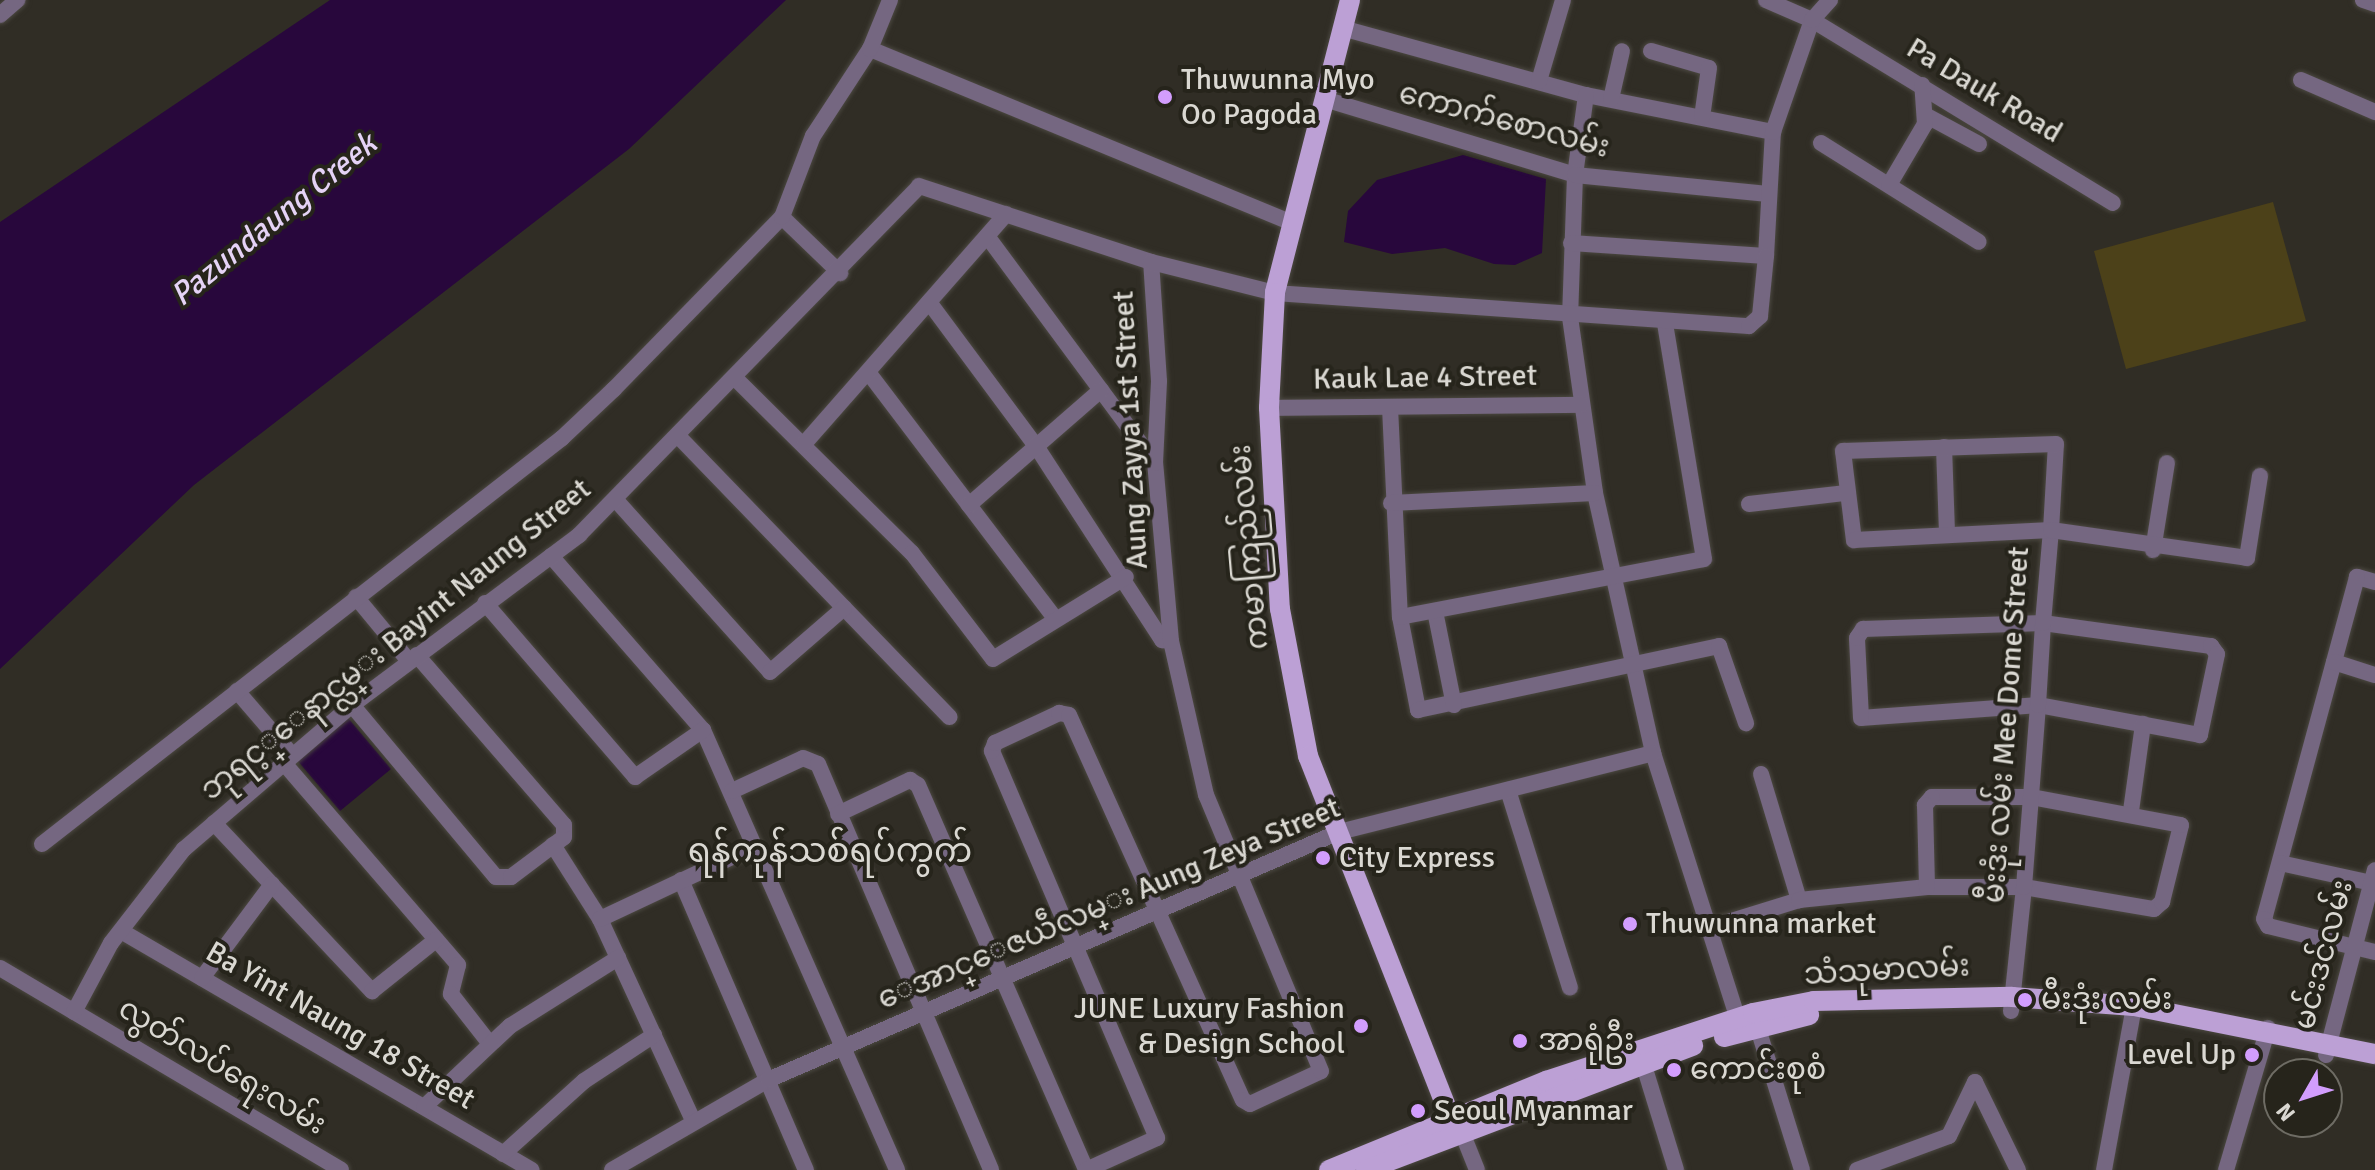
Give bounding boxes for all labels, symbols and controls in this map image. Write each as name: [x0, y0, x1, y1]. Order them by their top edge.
street label: Pa Dauk Road: [1900, 31, 2068, 151]
place label: Thuwunna Myo Oo Pagoda: [1181, 62, 1375, 132]
street label: ကောက်စောလမ်း: [1395, 76, 1613, 166]
marker: Thuwunna Myo Oo Pagoda: [1156, 88, 1174, 106]
water label: Pazundaung Creek: [163, 125, 385, 315]
street label: Aung Zayya 1st Street: [1106, 290, 1156, 570]
street label: Kauk Lae 4 Street: [1313, 358, 1537, 398]
street label: ကမာကြည်လမ်း: [1223, 443, 1277, 651]
street label: ဘုရင့္ေနာင္လမ္း Bayint Naung Street: [194, 471, 598, 809]
street label: မီးဒုံး လမ်း Mee Dome Street: [1977, 545, 2037, 905]
street label: ေအာင္ေဇယဵလမ္း Aung Zeya Street: [872, 790, 1346, 1018]
district label: ရန်ကုန်သစ်ရပ်ကွက်: [688, 832, 972, 872]
place label: City Express: [1339, 840, 1495, 876]
marker: City Express: [1314, 849, 1332, 867]
street label: မင်းဒင်လမ်း: [2287, 876, 2361, 1034]
place label: Thuwunna market: [1646, 906, 1876, 942]
marker: Thuwunna market: [1621, 915, 1639, 933]
street label: Ba Yint Naung 18 Street: [199, 934, 481, 1118]
street label: သံသုမာလမ်း: [1803, 949, 1971, 993]
place label: မီးဒုံး လမ်း: [2041, 982, 2172, 1018]
street label: လွတ်လပ်ရေးလမ်း: [112, 991, 332, 1143]
place label: JUNE Luxury Fashion & Design School: [1074, 991, 1345, 1062]
marker: မီးဒုံး လမ်း: [2016, 991, 2034, 1009]
marker: JUNE Luxury Fashion & Design School: [1352, 1017, 1370, 1035]
place label: အာရုံဦး: [1538, 1023, 1634, 1059]
marker: အာရုံဦး: [1509, 1030, 1531, 1052]
place label: Level Up: [2127, 1037, 2236, 1073]
marker: Level Up: [2243, 1046, 2261, 1064]
place label: ကောင်းစုစံ: [1690, 1052, 1826, 1088]
north arrow: [2263, 1058, 2343, 1138]
marker: ကောင်းစုစံ: [1665, 1061, 1683, 1079]
place label: Seoul Myanmar: [1434, 1093, 1633, 1129]
text: N: [2270, 1098, 2301, 1127]
marker: Seoul Myanmar: [1409, 1102, 1427, 1120]

